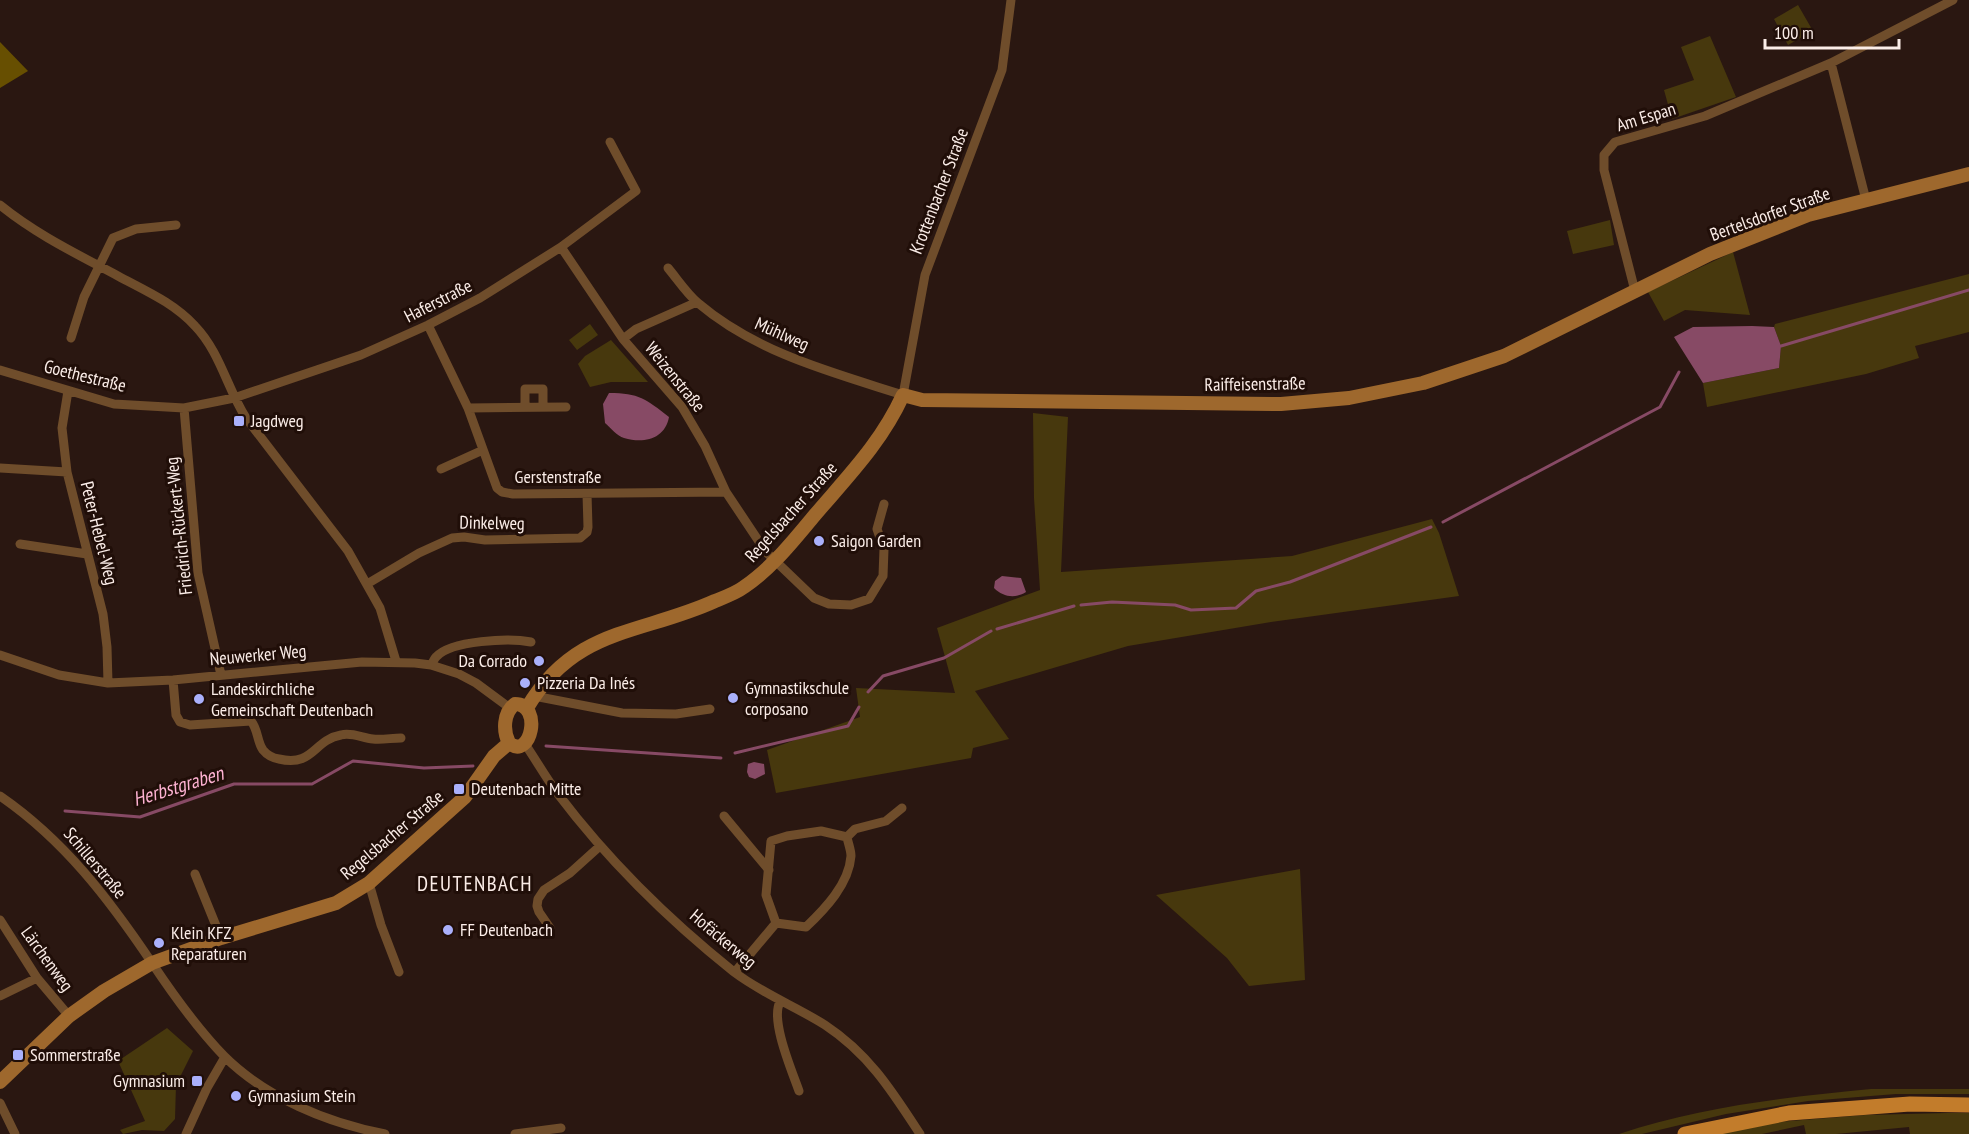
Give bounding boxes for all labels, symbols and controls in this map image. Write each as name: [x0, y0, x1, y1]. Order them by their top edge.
scale bar: [1765, 12, 1898, 50]
text: 100 m: [1774, 21, 1814, 44]
street label: Am Espan: [1613, 97, 1678, 136]
street label: Krottenbacher Straße: [904, 125, 973, 257]
street label: Bertelsdorfer Straße: [1707, 181, 1833, 246]
street label: Haferstraße: [400, 274, 476, 327]
street label: Mühlweg: [752, 311, 813, 356]
street label: Weizenstraße: [640, 337, 711, 416]
street label: Goethestraße: [42, 354, 129, 397]
street label: Raiffeisenstraße: [1204, 371, 1306, 396]
place label: Jagdweg: [250, 409, 304, 432]
marker: Jagdweg: [232, 414, 246, 428]
street label: Friedrich-Rückert-Weg: [160, 456, 197, 596]
street label: Regelsbacher Straße: [740, 457, 842, 567]
street label: Gerstenstraße: [515, 465, 601, 488]
street label: Peter-Hebel-Weg: [76, 479, 123, 587]
street label: Dinkelweg: [459, 510, 525, 535]
place label: Saigon Garden: [831, 529, 921, 552]
marker: Saigon Garden: [812, 534, 826, 548]
street label: Neuwerker Weg: [209, 639, 307, 670]
place label: Da Corrado: [458, 649, 527, 672]
marker: Da Corrado: [532, 654, 546, 668]
place label: Pizzeria Da Inés: [537, 671, 635, 694]
marker: Pizzeria Da Inés: [518, 676, 532, 690]
place label: Gymnastikschule corposano: [745, 676, 849, 720]
place label: Landeskirchliche Gemeinschaft Deutenbach: [211, 677, 373, 721]
marker: Gymnastikschule corposano: [726, 691, 740, 705]
marker: Landeskirchliche Gemeinschaft Deutenbach: [192, 692, 206, 706]
water label: Herbstgraben: [130, 760, 227, 812]
place label: Deutenbach Mitte: [471, 777, 582, 800]
marker: Deutenbach Mitte: [452, 782, 466, 796]
street label: Regelsbacher Straße: [336, 785, 448, 884]
street label: Schillerstraße: [59, 822, 132, 903]
district label: DEUTENBACH: [417, 870, 533, 897]
street label: Hofäckerweg: [685, 904, 761, 973]
place label: FF Deutenbach: [460, 918, 553, 941]
place label: Klein KFZ Reparaturen: [171, 921, 247, 965]
street label: Lärchenweg: [16, 922, 79, 996]
marker: FF Deutenbach: [441, 923, 455, 937]
marker: Klein KFZ Reparaturen: [152, 936, 166, 950]
place label: Sommerstraße: [30, 1043, 121, 1066]
marker: Sommerstraße: [11, 1048, 25, 1062]
place label: Gymnasium: [113, 1069, 185, 1092]
marker: Gymnasium: [190, 1074, 204, 1088]
place label: Gymnasium Stein: [248, 1084, 356, 1107]
marker: Gymnasium Stein: [229, 1089, 243, 1103]

